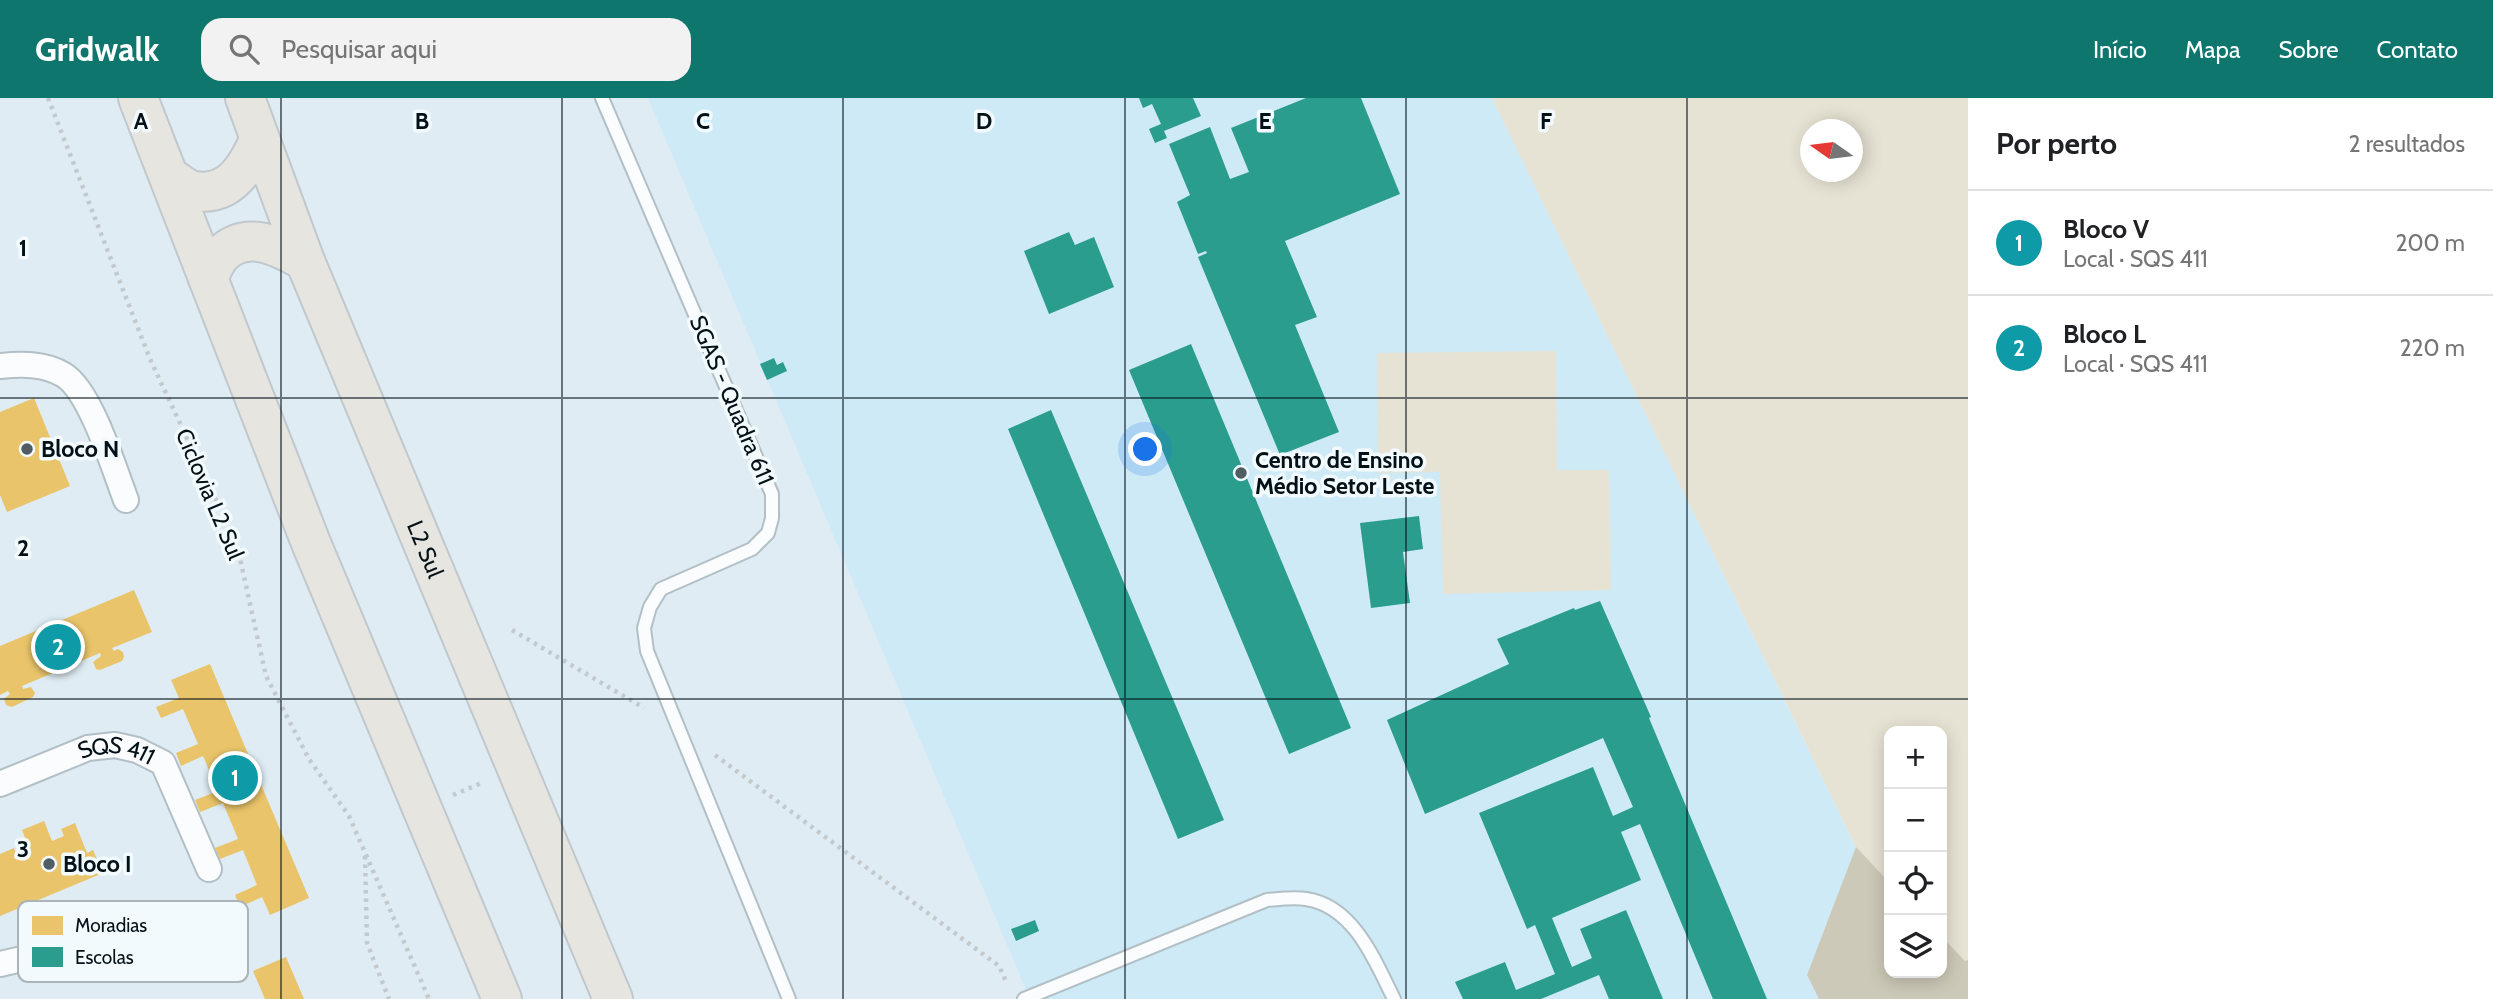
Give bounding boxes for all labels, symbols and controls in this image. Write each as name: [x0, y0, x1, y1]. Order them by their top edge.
search box: [201, 18, 691, 81]
text: Gridwalk: [35, 29, 159, 69]
icon: search: [225, 30, 263, 68]
text: Pesquisar aqui: [281, 33, 437, 65]
text: Início: [2093, 35, 2147, 64]
text: Mapa: [2185, 35, 2240, 64]
text: Sobre: [2278, 35, 2339, 64]
text: Contato: [2377, 35, 2458, 64]
text: A: [134, 107, 149, 135]
text: B: [415, 107, 429, 135]
text: C: [696, 107, 710, 135]
text: D: [976, 107, 992, 135]
text: E: [1258, 107, 1272, 135]
text: F: [1540, 107, 1552, 135]
north arrow: [1800, 119, 1863, 182]
text: Por perto: [1996, 125, 2117, 162]
text: 2 resultados: [2348, 130, 2465, 158]
text: Bloco V: [2063, 213, 2149, 245]
text: 1: [2015, 229, 2023, 257]
text: 200 m: [2395, 229, 2465, 257]
text: 1: [19, 234, 27, 262]
text: Local · SQS 411: [2063, 245, 2208, 273]
street label: SGAS - Quadra 611: [684, 311, 780, 489]
text: Bloco L: [2063, 318, 2146, 350]
text: 2: [2013, 334, 2025, 362]
text: 220 m: [2399, 334, 2465, 362]
text: Local · SQS 411: [2063, 350, 2208, 378]
street label: Ciclovia L2 Sul: [170, 424, 250, 564]
your location: [1128, 432, 1162, 466]
place label: Bloco N: [41, 435, 119, 463]
marker: Bloco N: [19, 441, 35, 457]
place label: Centro de Ensino Médio Setor Leste: [1255, 446, 1434, 500]
marker: Centro de Ensino Médio Setor Leste: [1233, 465, 1249, 481]
street label: L2 Sul: [401, 516, 450, 583]
text: 2: [17, 534, 29, 562]
pin: 2: [35, 621, 81, 673]
map controls: [1884, 726, 1947, 978]
button: +: [1884, 726, 1947, 789]
street label: SQS 411: [73, 730, 160, 771]
pin: 1: [212, 752, 258, 804]
button: −: [1884, 789, 1947, 852]
text: 3: [17, 835, 29, 863]
place label: Bloco I: [63, 850, 131, 878]
button: locate: [1884, 852, 1947, 915]
marker: Bloco I: [41, 856, 57, 872]
legend: [18, 901, 248, 982]
text: Moradias: [75, 914, 147, 937]
button: layers: [1884, 915, 1947, 978]
text: Escolas: [75, 946, 134, 969]

